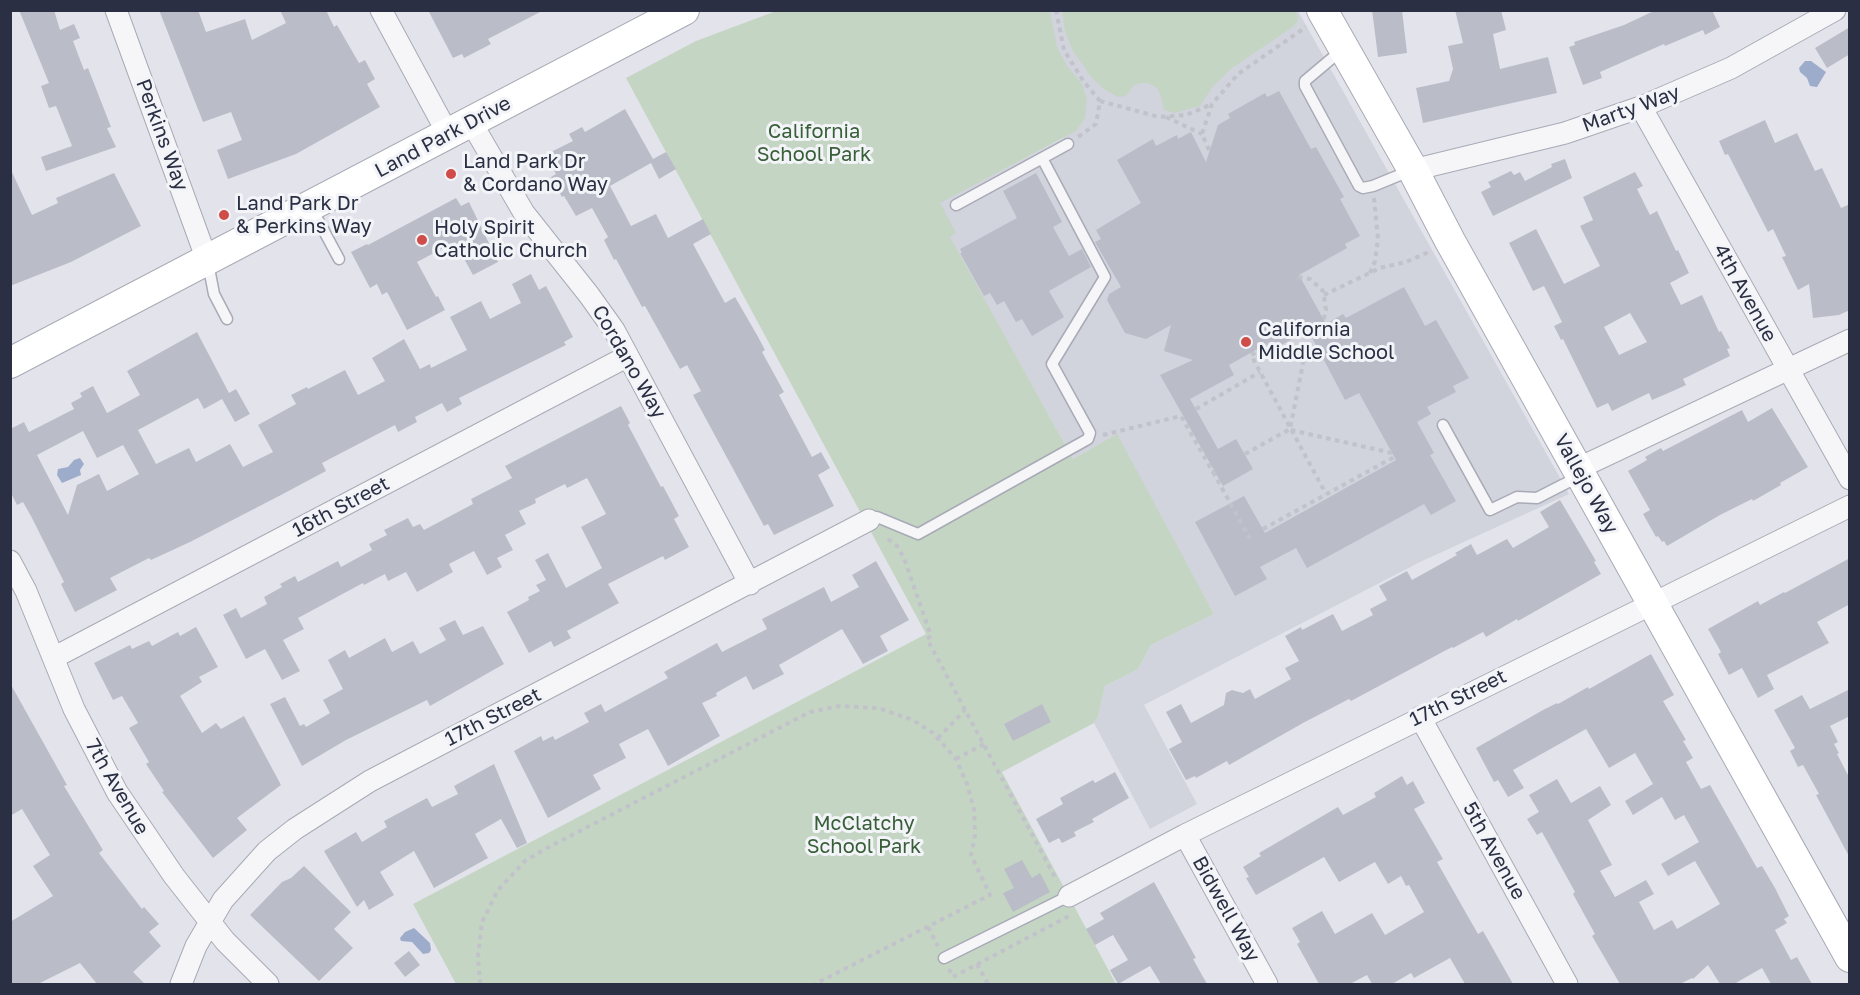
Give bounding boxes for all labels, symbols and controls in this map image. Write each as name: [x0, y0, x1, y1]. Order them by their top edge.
street label: Perkins Way: [131, 76, 193, 194]
street label: Marty Way: [1579, 80, 1683, 138]
street label: Land Park Drive: [371, 91, 515, 183]
park label: California School Park: [757, 120, 871, 167]
place label: Land Park Dr & Cordano Way: [463, 150, 608, 197]
marker: Land Park Dr & Cordano Way: [444, 167, 458, 181]
place label: Land Park Dr & Perkins Way: [236, 192, 372, 239]
marker: Land Park Dr & Perkins Way: [217, 208, 231, 222]
place label: Holy Spirit Catholic Church: [434, 216, 587, 263]
marker: Holy Spirit Catholic Church: [415, 233, 429, 247]
street label: 4th Avenue: [1708, 240, 1782, 346]
street label: Cordano Way: [587, 301, 671, 423]
place label: California Middle School: [1258, 318, 1394, 365]
marker: California Middle School: [1239, 335, 1253, 349]
street label: Vallejo Way: [1549, 430, 1623, 538]
street label: 16th Street: [288, 471, 394, 543]
street label: 17th Street: [1406, 664, 1510, 732]
street label: 17th Street: [441, 683, 545, 751]
street label: 7th Avenue: [80, 735, 154, 839]
street label: 5th Avenue: [1457, 798, 1531, 904]
park label: McClatchy School Park: [807, 812, 921, 859]
street label: Bidwell Way: [1187, 852, 1265, 966]

